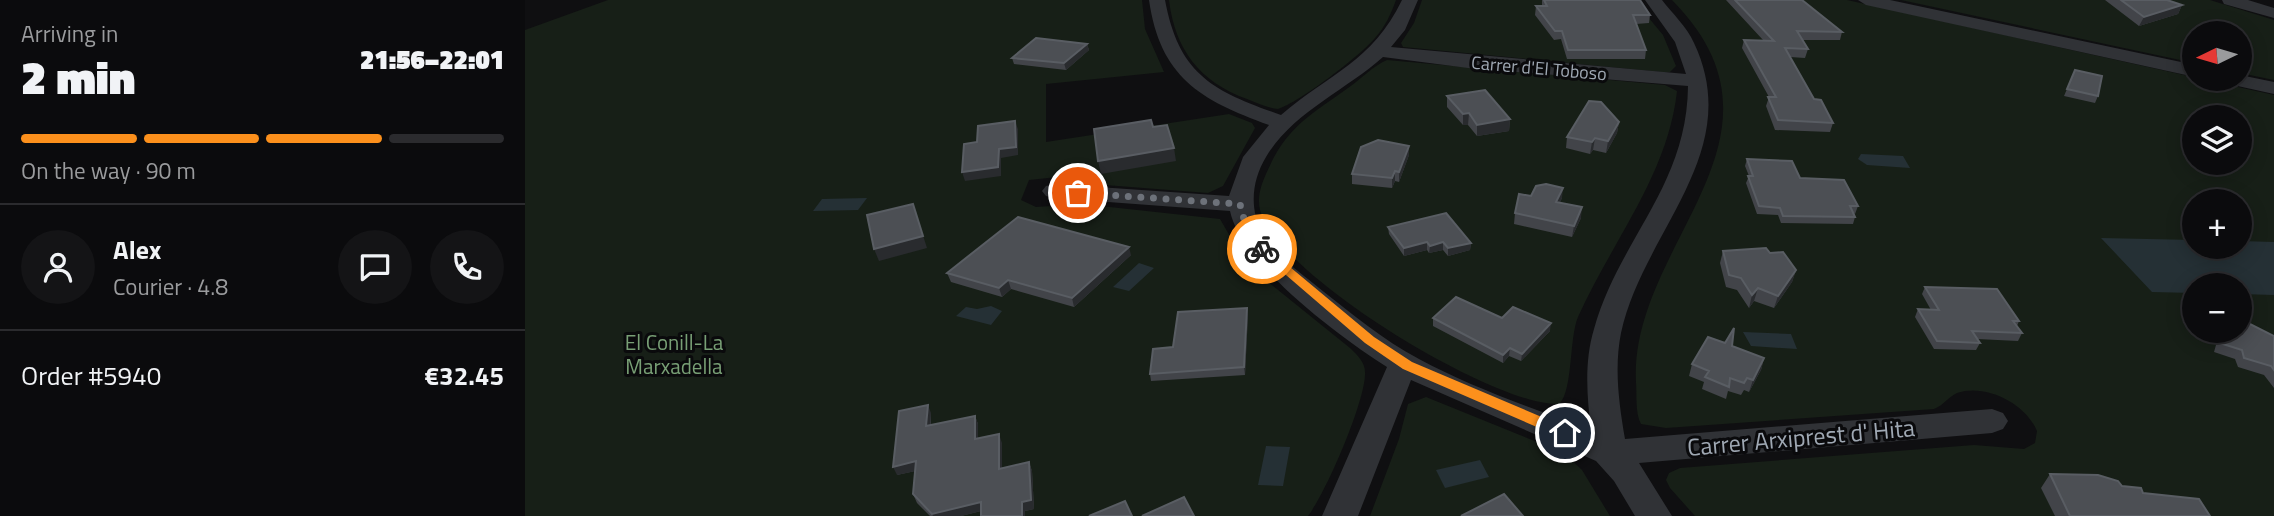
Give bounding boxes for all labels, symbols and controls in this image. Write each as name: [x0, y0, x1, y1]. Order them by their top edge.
text: Arriving in: [21, 16, 118, 51]
north arrow: [2182, 21, 2252, 91]
map controls: [2182, 21, 2252, 343]
text: 21:56–22:01: [360, 40, 504, 79]
text: 2 min: [21, 42, 135, 112]
street label: Carrer d'El Toboso: [1470, 49, 1608, 87]
button: layers: [2182, 105, 2252, 175]
text: On the way · 90 m: [21, 153, 196, 188]
pin: [1048, 163, 1108, 223]
icon: bag: [1059, 174, 1097, 212]
button: +: [2182, 189, 2252, 259]
courier: [1227, 214, 1297, 284]
button: person: [21, 230, 95, 304]
text: Alex: [113, 230, 161, 269]
button: chat: [338, 230, 412, 304]
button: phone: [430, 230, 504, 304]
icon: bike: [1243, 230, 1281, 268]
text: Courier · 4.8: [113, 269, 228, 304]
button: −: [2182, 273, 2252, 343]
park label: El Conill-La Marxadella: [625, 326, 724, 382]
text: Order #5940: [21, 356, 161, 395]
text: €32.45: [425, 356, 504, 395]
pin: [1535, 403, 1595, 463]
street label: Carrer Arxiprest d' Hita: [1686, 409, 1916, 465]
icon: home: [1546, 414, 1584, 452]

